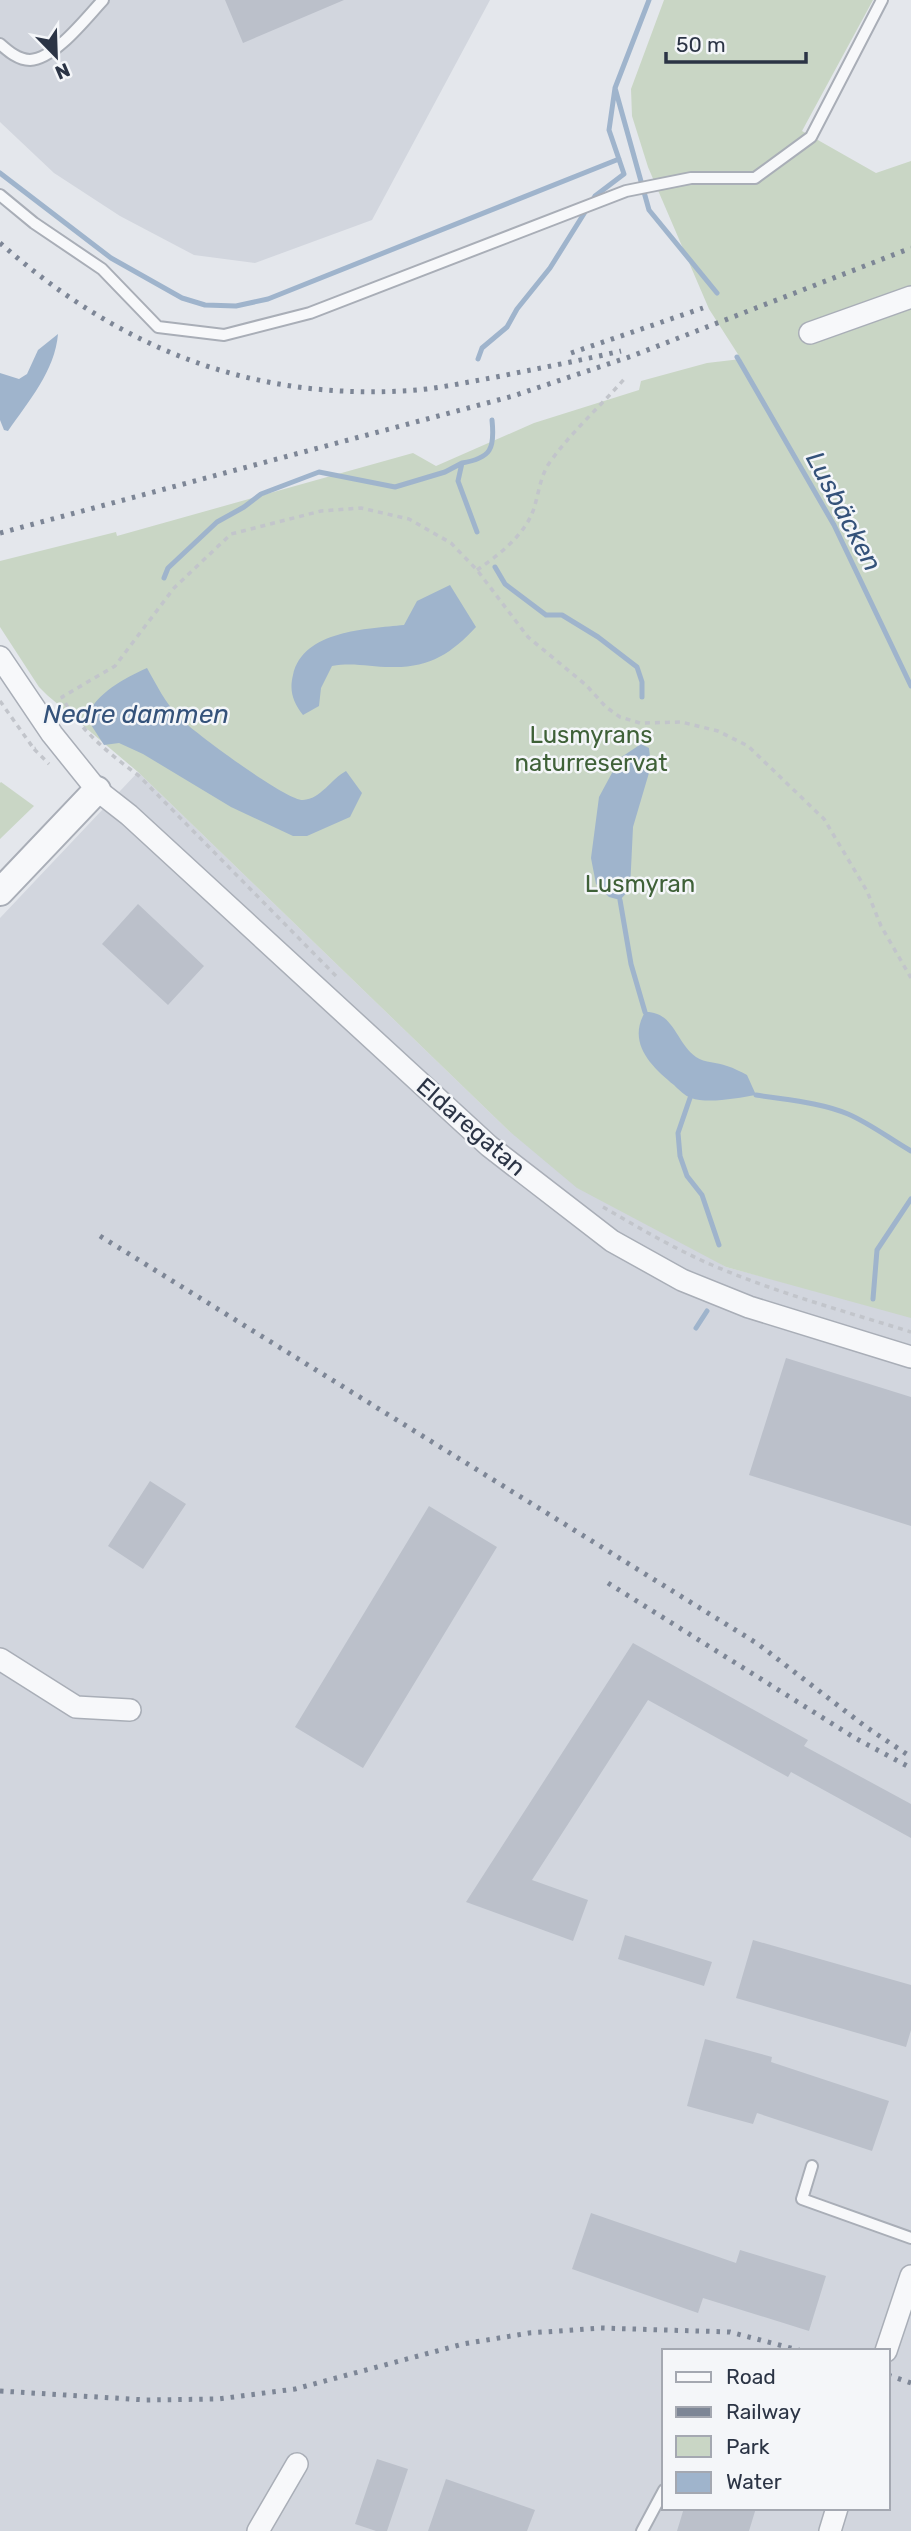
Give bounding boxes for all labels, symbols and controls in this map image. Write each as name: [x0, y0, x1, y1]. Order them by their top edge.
north arrow: [21, 21, 91, 91]
scale bar: [666, 21, 806, 65]
text: 50 m: [676, 32, 726, 57]
text: N: [52, 58, 73, 84]
water label: Lusbäcken: [799, 446, 888, 576]
water label: Nedre dammen: [43, 699, 229, 730]
park label: Lusmyrans naturreservat: [514, 721, 668, 777]
park label: Lusmyran: [585, 870, 695, 898]
street label: Eldaregatan: [411, 1072, 531, 1182]
legend: [662, 2349, 890, 2510]
text: Road: [726, 2364, 776, 2389]
text: Railway: [726, 2399, 801, 2424]
text: Park: [726, 2434, 770, 2459]
text: Water: [726, 2469, 782, 2494]

